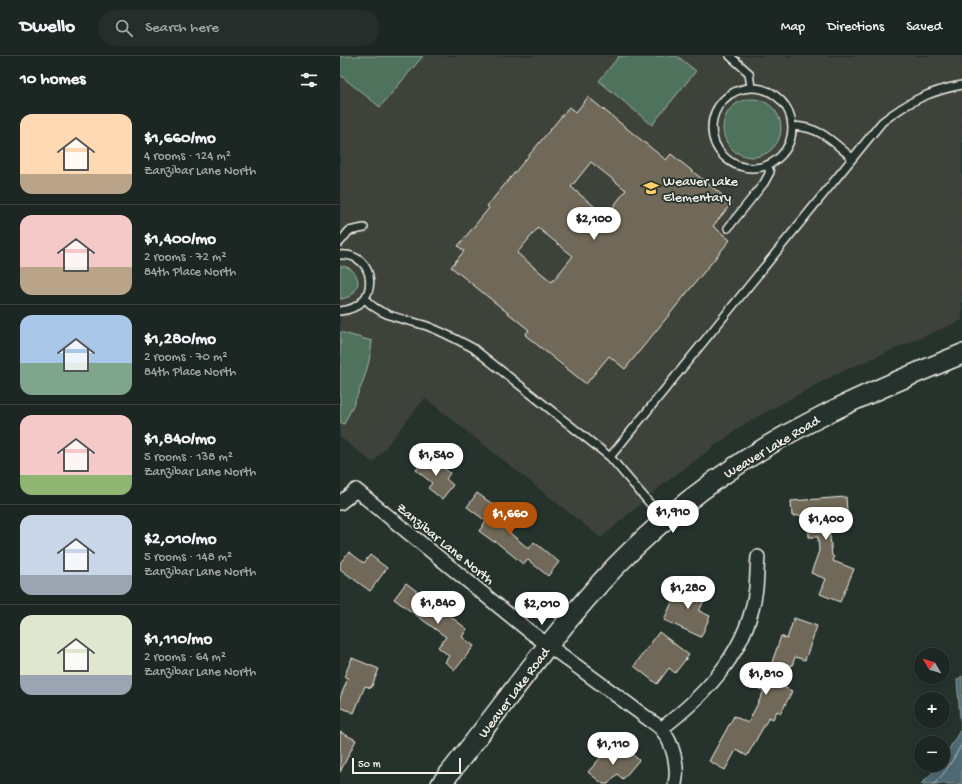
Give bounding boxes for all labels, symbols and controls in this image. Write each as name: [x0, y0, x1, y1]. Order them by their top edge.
search box: [99, 10, 379, 46]
text: Dwello: [20, 16, 75, 39]
icon: search: [113, 17, 135, 39]
text: Search here: [145, 19, 219, 37]
text: Map: [781, 19, 805, 36]
text: Directions: [827, 19, 884, 36]
text: Saved: [906, 19, 942, 36]
icon: filters: [298, 69, 320, 91]
text: 10 homes: [20, 70, 86, 90]
text: $1,660/mo: [144, 129, 216, 149]
icon: home: [52, 130, 100, 178]
text: 4 rooms · 124 m²: [144, 149, 231, 164]
text: Zanzibar Lane North: [144, 164, 256, 179]
place label: Weaver Lake Elementary: [663, 174, 739, 207]
school or university icon: Weaver Lake Elementary: [642, 179, 660, 197]
pin: $2,100: [561, 207, 627, 241]
text: $2,100: [576, 212, 612, 227]
text: $1,400/mo: [144, 230, 216, 250]
icon: home: [52, 231, 100, 279]
text: 2 rooms · 72 m²: [144, 250, 226, 265]
text: 84th Place North: [144, 265, 236, 280]
text: $1,280/mo: [144, 330, 216, 350]
icon: home: [52, 331, 100, 379]
text: 2 rooms · 70 m²: [144, 350, 227, 365]
text: 84th Place North: [144, 365, 236, 380]
street label: Weaver Lake Road: [721, 412, 825, 483]
text: $1,840/mo: [144, 430, 216, 450]
icon: home: [52, 431, 100, 479]
pin: $1,540: [403, 443, 469, 477]
text: $1,540: [418, 448, 454, 463]
text: 5 rooms · 138 m²: [144, 450, 233, 465]
text: Zanzibar Lane North: [144, 465, 256, 480]
street label: Zanzibar Lane North: [392, 500, 497, 590]
pin: $1,910: [640, 500, 706, 534]
pin: $1,660: [477, 502, 543, 536]
text: $1,910: [656, 505, 690, 520]
text: $1,660: [492, 507, 528, 522]
pin: $1,400: [793, 507, 859, 541]
text: $1,400: [808, 512, 844, 527]
text: $2,010/mo: [144, 530, 216, 550]
icon: home: [52, 531, 100, 579]
text: 5 rooms · 148 m²: [144, 550, 232, 565]
text: Zanzibar Lane North: [144, 565, 256, 580]
pin: $1,280: [655, 576, 721, 610]
text: $1,280: [670, 581, 706, 596]
pin: $1,840: [405, 591, 471, 625]
pin: $2,010: [509, 592, 575, 626]
text: $1,840: [420, 596, 456, 611]
text: $2,010: [524, 597, 560, 612]
text: $1,110/mo: [144, 630, 212, 650]
icon: home: [52, 631, 100, 679]
street label: Weaver Lake Road: [475, 643, 556, 742]
north arrow: [914, 648, 950, 684]
map controls: [914, 648, 950, 772]
text: 2 rooms · 64 m²: [144, 650, 226, 665]
pin: $1,810: [733, 662, 799, 696]
text: Zanzibar Lane North: [144, 665, 256, 680]
text: $1,810: [749, 667, 783, 682]
button: +: [914, 692, 950, 728]
pin: $1,110: [580, 732, 646, 766]
button: −: [914, 736, 950, 772]
text: $1,110: [596, 737, 630, 752]
scale bar: [352, 756, 461, 775]
text: 50 m: [358, 759, 380, 771]

